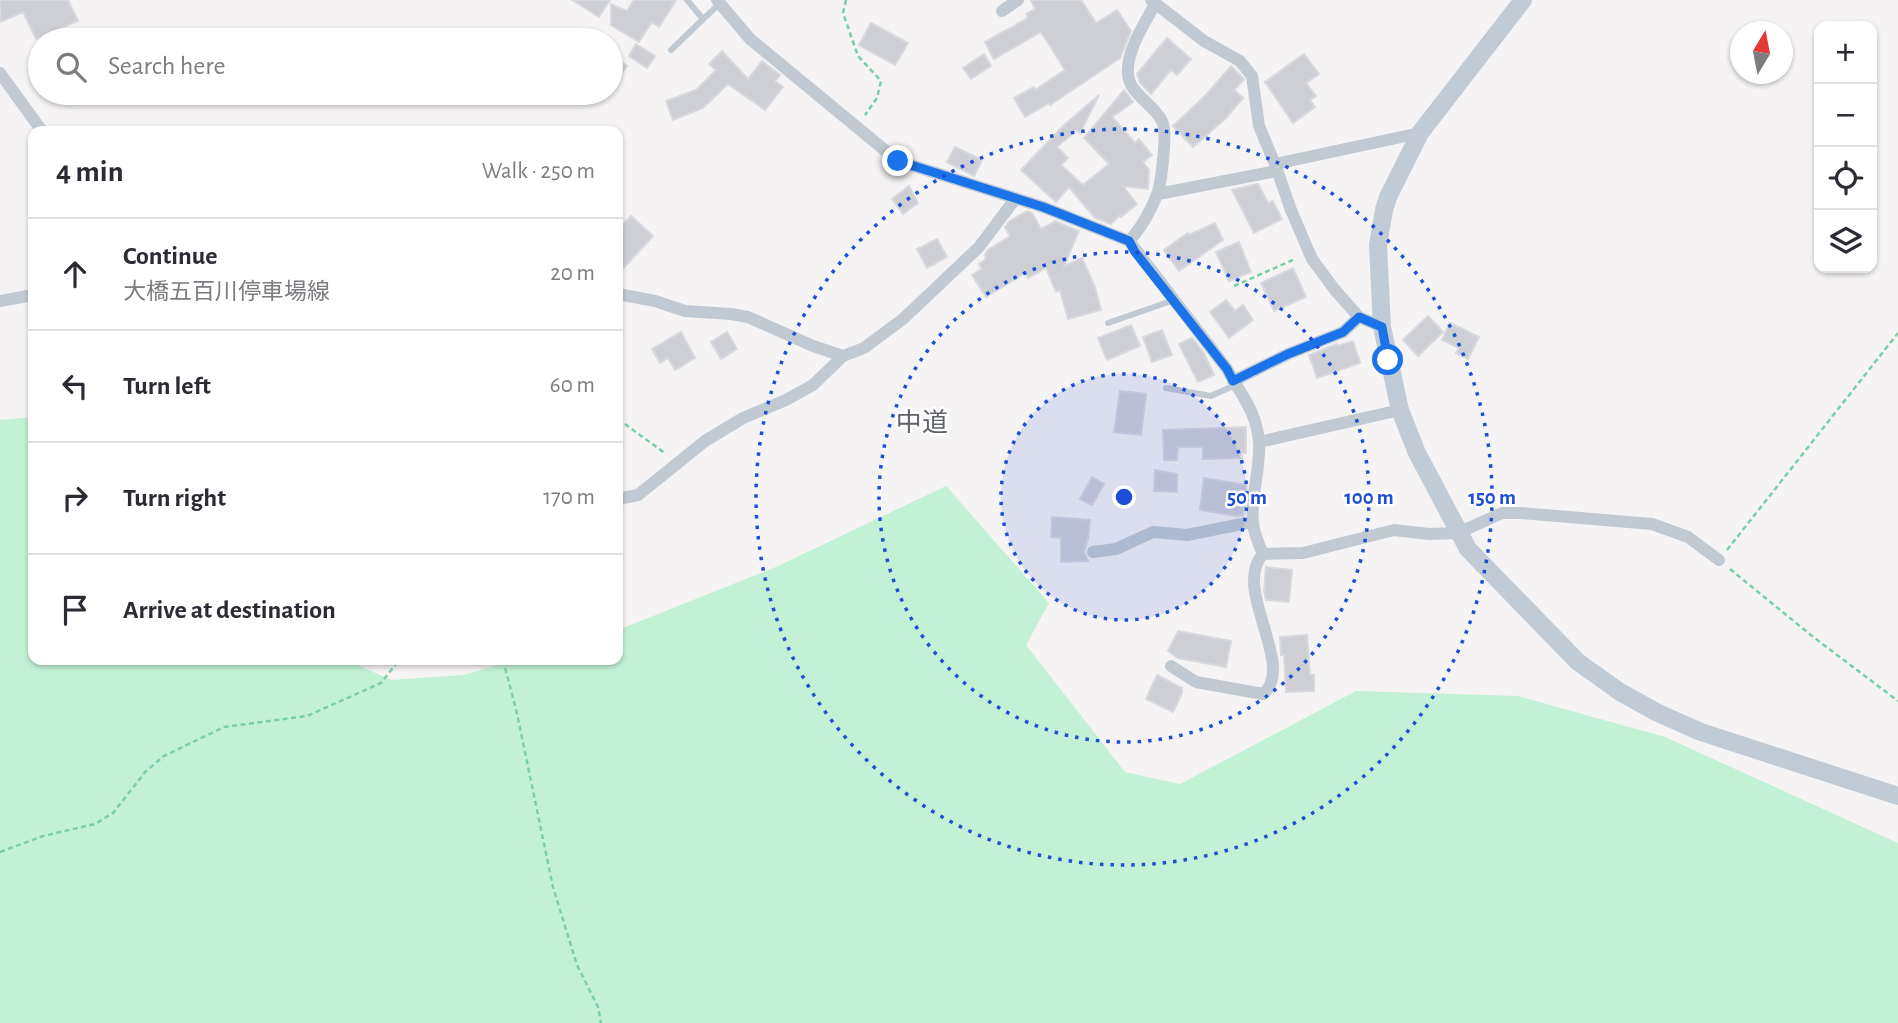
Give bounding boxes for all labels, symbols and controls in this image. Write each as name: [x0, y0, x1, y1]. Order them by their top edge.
north arrow: [1730, 21, 1793, 84]
map controls: [1814, 21, 1877, 273]
button: +: [1814, 21, 1877, 84]
search box: [28, 28, 623, 105]
icon: search: [52, 48, 90, 86]
text: Search here: [108, 53, 226, 79]
button: −: [1814, 84, 1877, 147]
route end: [882, 145, 913, 176]
button: locate: [1814, 147, 1877, 210]
text: 4 min: [56, 157, 124, 187]
text: Walk · 250 m: [482, 160, 595, 183]
button: layers: [1814, 210, 1877, 273]
text: Continue: [123, 243, 218, 269]
icon: ahead: [56, 255, 94, 293]
text: 20 m: [550, 262, 595, 285]
text: 大橋五百川停車場線: [123, 281, 330, 304]
route start: [1372, 344, 1403, 375]
icon: left: [56, 367, 94, 405]
text: Turn left: [123, 373, 211, 399]
text: 60 m: [550, 374, 595, 397]
district label: 中道: [896, 409, 948, 436]
icon: right: [56, 479, 94, 517]
text: Turn right: [123, 485, 226, 511]
centre of rings: [1112, 485, 1136, 509]
text: 170 m: [543, 486, 595, 509]
text: 50 m: [1227, 487, 1267, 508]
text: 100 m: [1344, 487, 1394, 508]
text: 150 m: [1468, 487, 1516, 508]
icon: arrive: [56, 591, 94, 629]
text: Arrive at destination: [123, 597, 336, 623]

